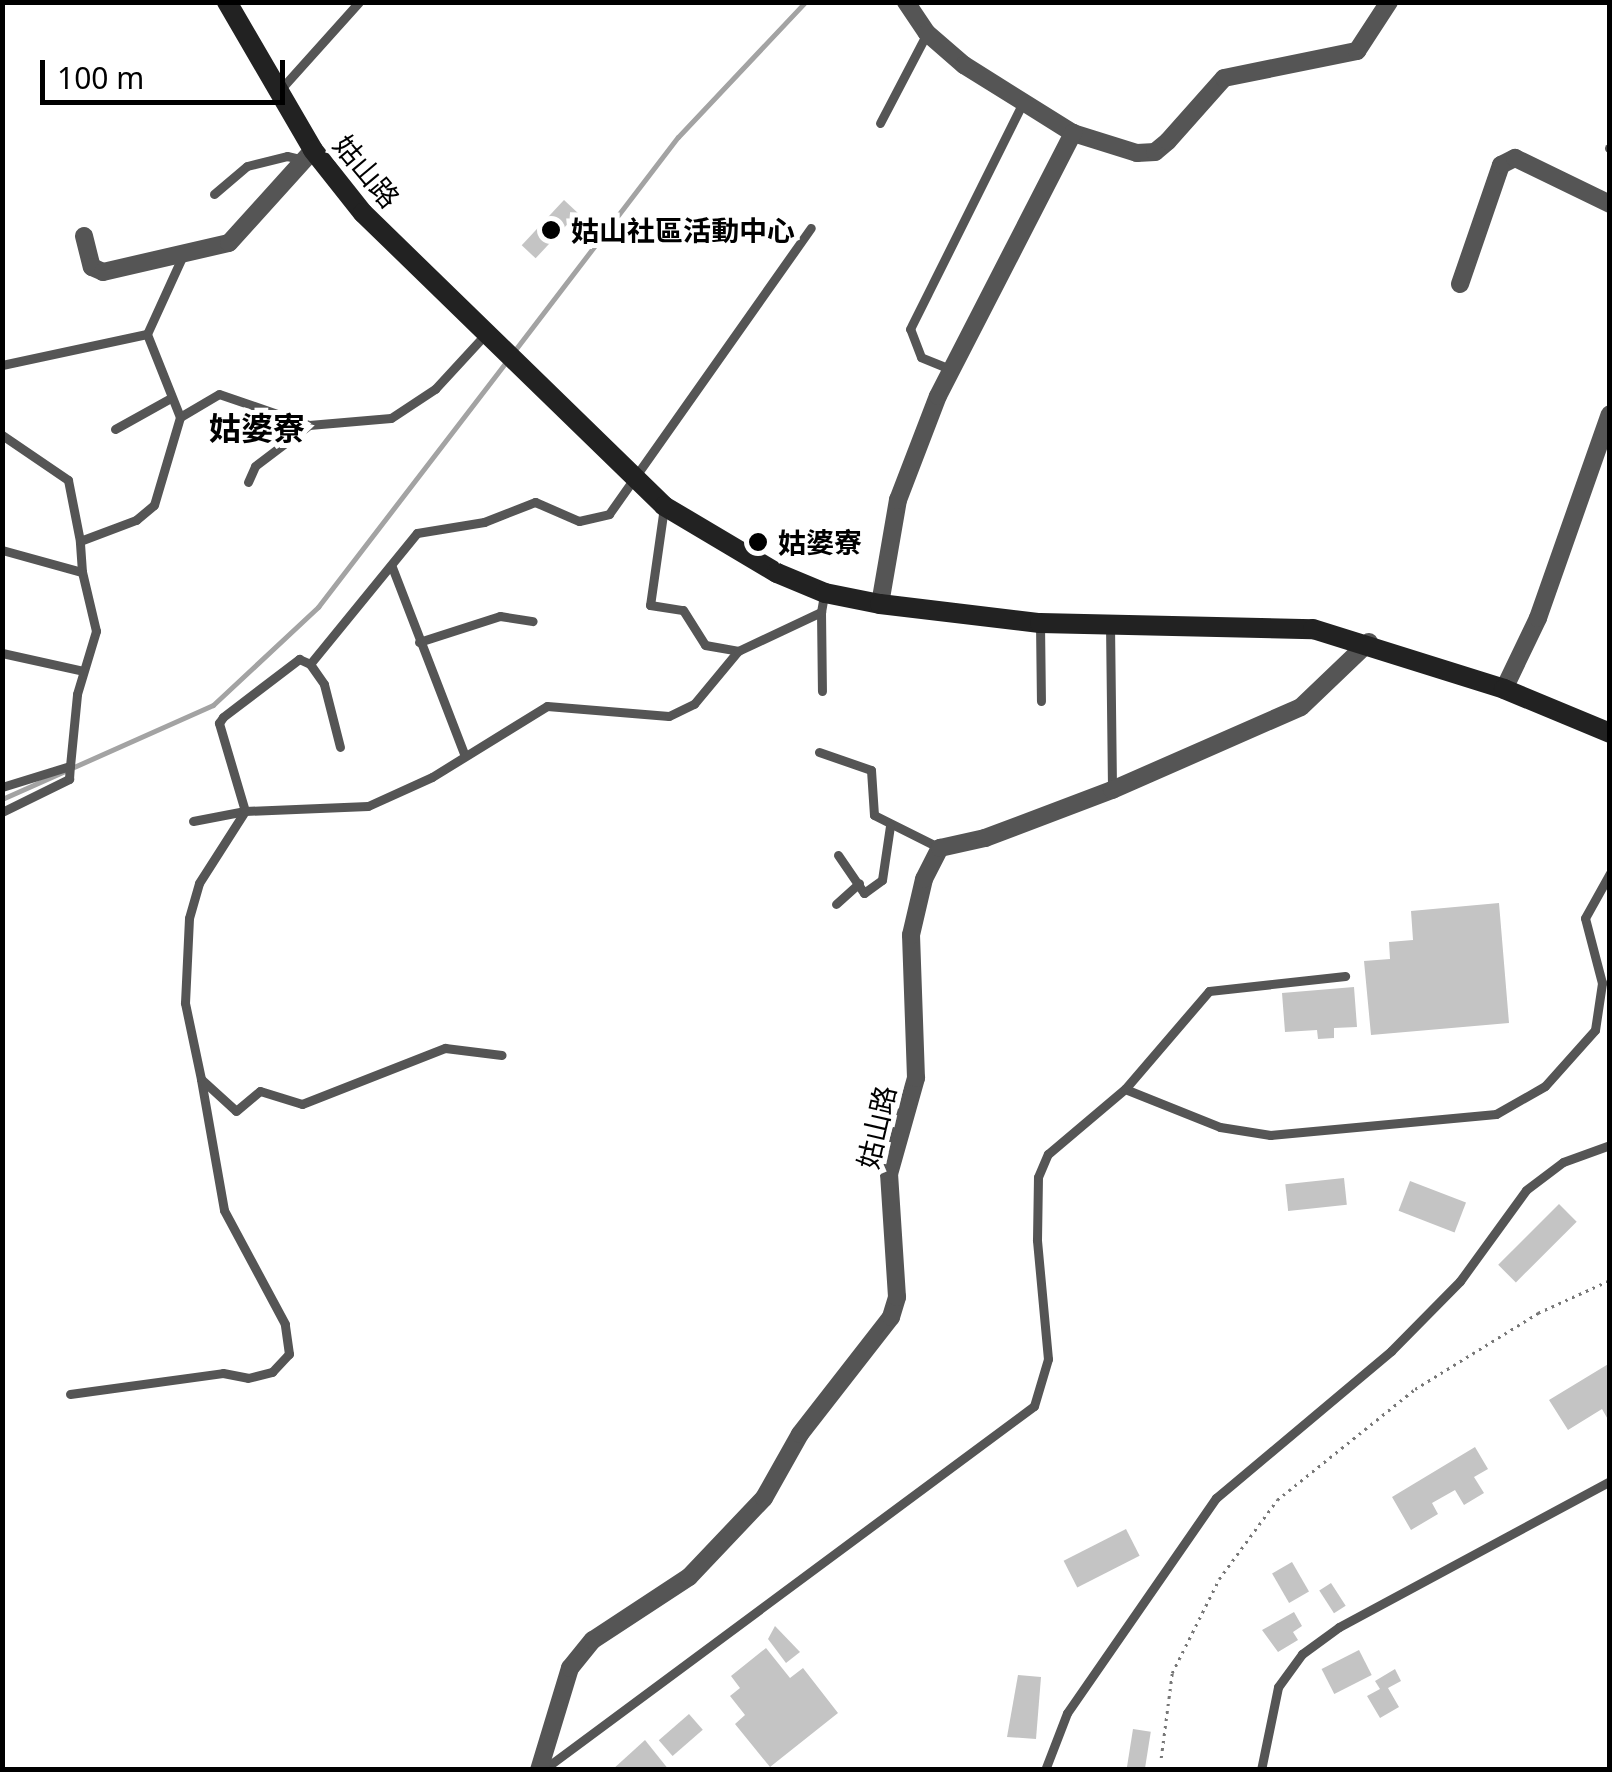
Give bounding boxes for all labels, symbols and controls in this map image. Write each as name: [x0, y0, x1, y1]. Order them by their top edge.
scale bar: [45, 40, 290, 102]
text: 100 m: [57, 57, 144, 98]
street label: 姑山路: [327, 128, 407, 214]
place label: 姑山社區活動中心: [571, 213, 795, 247]
marker: 姑山社區活動中心: [540, 219, 562, 241]
district label: 姑婆寮: [209, 409, 305, 447]
place label: 姑婆寮: [778, 525, 862, 559]
marker: 姑婆寮: [747, 531, 769, 553]
street label: 姑山路: [850, 1082, 902, 1172]

